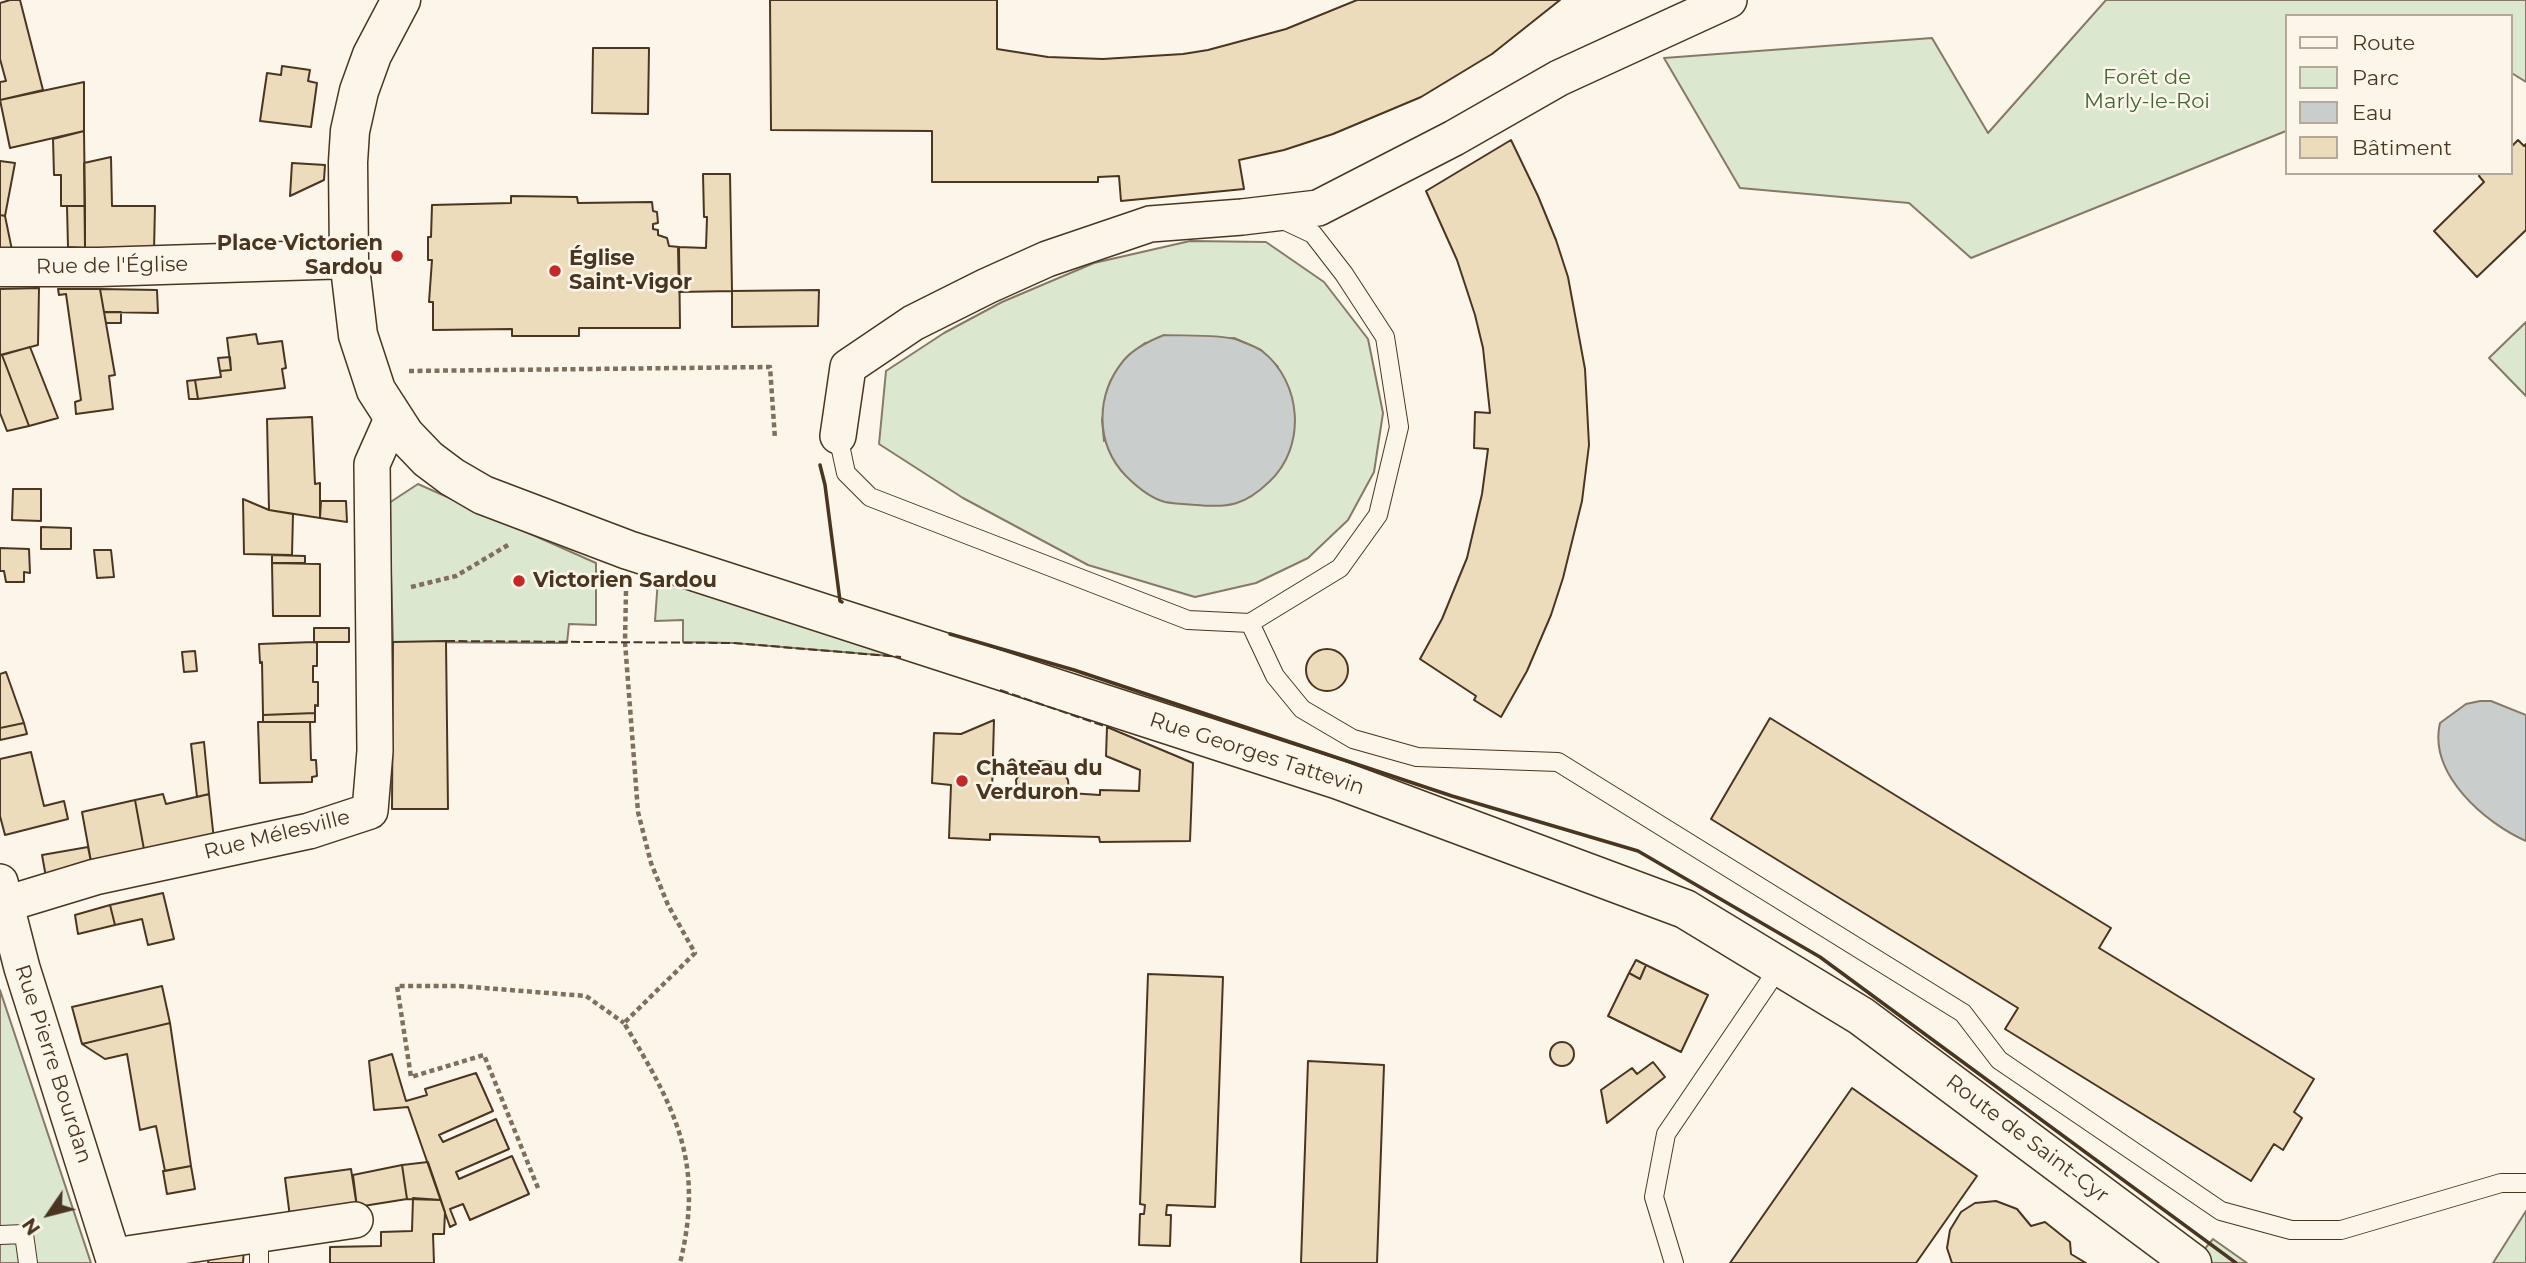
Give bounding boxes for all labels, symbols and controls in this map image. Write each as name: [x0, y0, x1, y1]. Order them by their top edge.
legend: [2284, 14, 2512, 175]
text: Route: [2352, 30, 2415, 55]
park label: Forêt de Marly-le-Roi: [2084, 65, 2210, 115]
text: Parc: [2352, 65, 2399, 90]
text: Eau: [2352, 100, 2392, 125]
text: Bâtiment: [2352, 135, 2452, 160]
place label: Place Victorien Sardou: [217, 231, 383, 281]
place label: Église Saint-Vigor: [569, 246, 692, 296]
marker: Place Victorien Sardou: [389, 248, 405, 264]
street label: Rue de l'Église: [36, 252, 188, 280]
marker: Église Saint-Vigor: [547, 263, 563, 279]
place label: Victorien Sardou: [533, 568, 717, 594]
marker: Victorien Sardou: [511, 573, 527, 589]
street label: Rue Georges Tattevin: [1146, 707, 1368, 801]
place label: Château du Verduron: [976, 756, 1103, 806]
marker: Château du Verduron: [954, 773, 970, 789]
street label: Rue Mélesville: [201, 805, 353, 865]
street label: Rue Pierre Bourdan: [9, 961, 97, 1167]
street label: Route de Saint-Cyr: [1941, 1069, 2113, 1209]
north arrow: [14, 1179, 84, 1249]
text: N: [18, 1213, 45, 1239]

